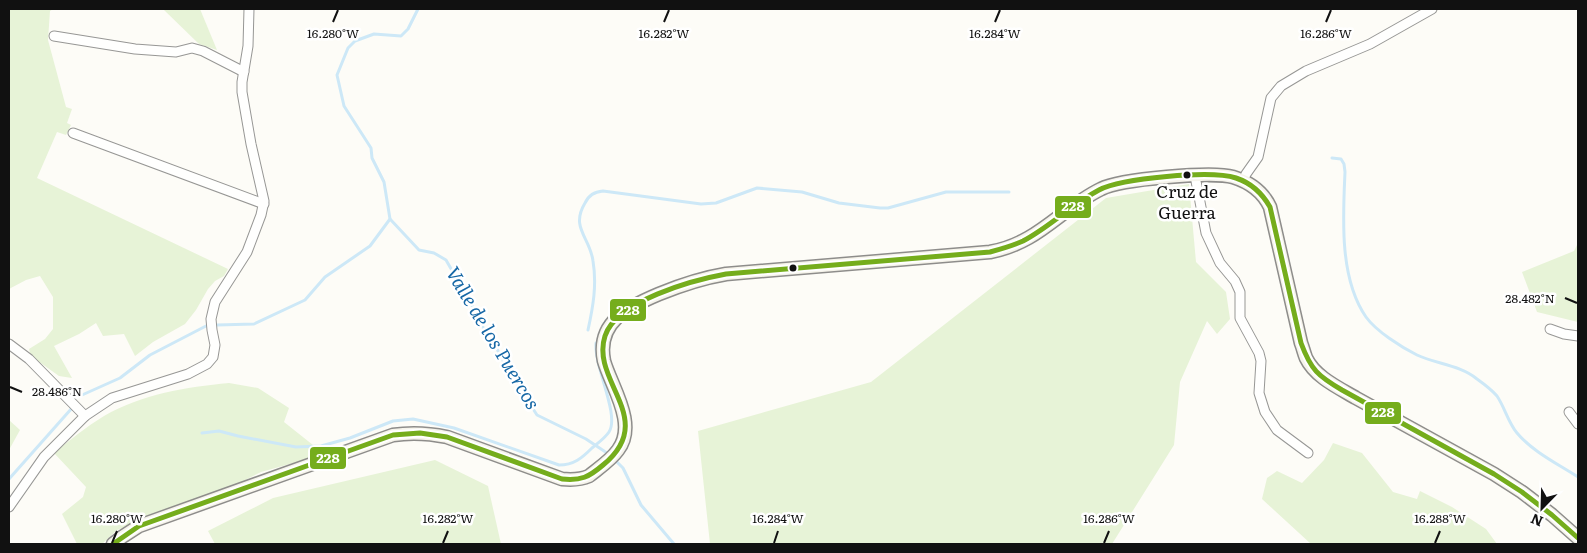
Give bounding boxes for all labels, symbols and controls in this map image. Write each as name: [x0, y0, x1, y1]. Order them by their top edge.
text: 16.280°W: [307, 24, 359, 42]
text: 16.282°W: [639, 24, 689, 42]
text: 16.284°W: [969, 24, 1021, 42]
text: 16.286°W: [1300, 24, 1352, 42]
marker: Cruz de Guerra: [1182, 170, 1192, 180]
place label: Cruz de Guerra: [1156, 178, 1218, 224]
line badge: 228: [1054, 195, 1092, 219]
text: 228: [1061, 195, 1085, 215]
water label: Valle de los Puercos: [440, 261, 548, 414]
unlabelled marker: [788, 263, 798, 273]
text: 28.482°N: [1505, 289, 1555, 307]
line badge: 228: [609, 298, 647, 322]
text: 228: [616, 299, 640, 319]
text: 28.486°N: [32, 382, 82, 400]
line badge: 228: [1364, 401, 1402, 425]
text: 228: [1371, 401, 1395, 421]
line badge: 228: [309, 446, 347, 470]
text: 228: [316, 447, 340, 467]
north arrow: [1517, 483, 1567, 533]
text: 16.280°W: [91, 509, 143, 527]
text: 16.282°W: [423, 509, 473, 527]
text: 16.284°W: [752, 509, 804, 527]
text: 16.286°W: [1083, 509, 1135, 527]
text: 16.288°W: [1414, 509, 1466, 527]
text: N: [1527, 509, 1546, 532]

